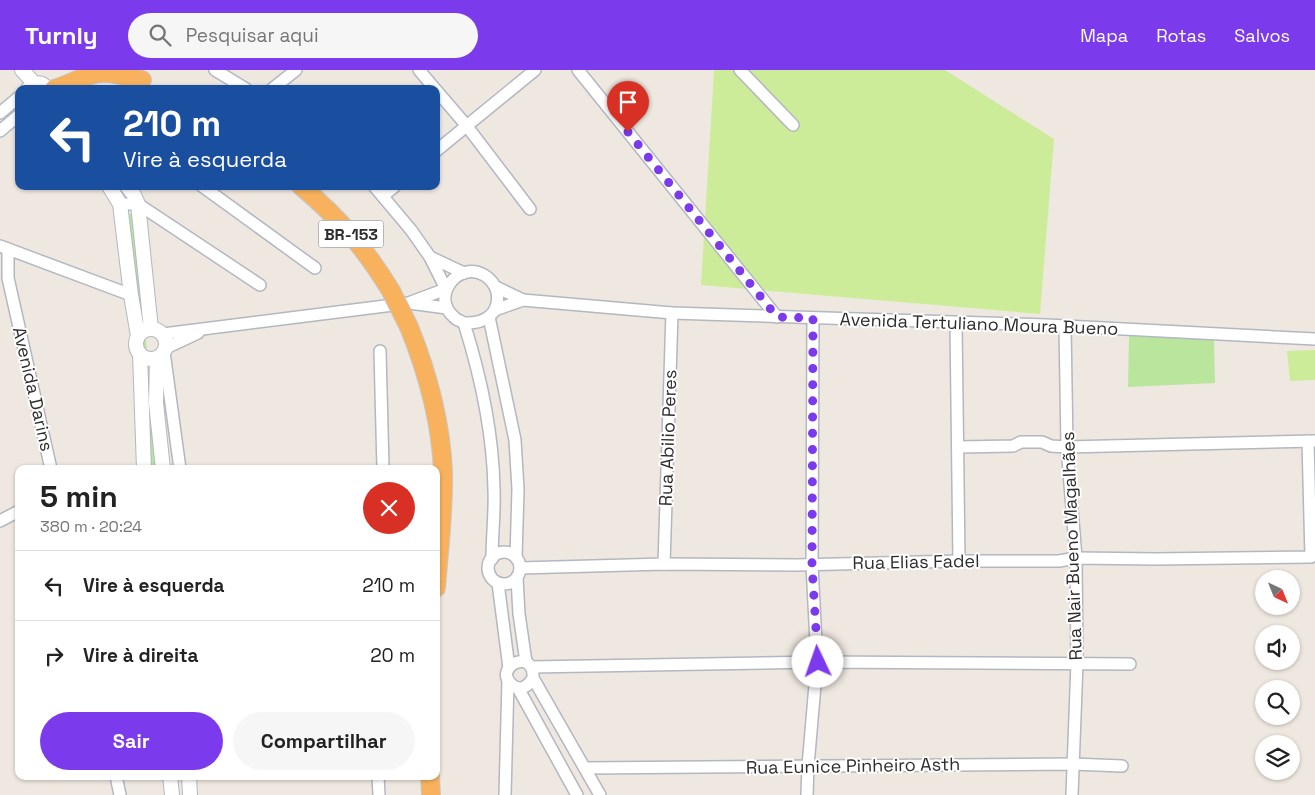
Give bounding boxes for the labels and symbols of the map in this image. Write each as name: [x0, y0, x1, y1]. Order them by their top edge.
pin: [607, 81, 649, 132]
road number: BR-153: [318, 220, 384, 248]
street label: Avenida Tertuliano Moura Bueno: [839, 307, 1119, 340]
street label: Avenida Darins: [8, 324, 59, 453]
street label: Rua Abilio Peres: [654, 369, 681, 507]
street label: Rua Nair Bueno Magalhães: [1056, 431, 1087, 661]
street label: Rua Elias Fadel: [852, 549, 980, 574]
north arrow: [1255, 570, 1300, 615]
position arrow: [791, 635, 843, 687]
street label: Rua Eunice Pinheiro Asth: [746, 752, 960, 779]

